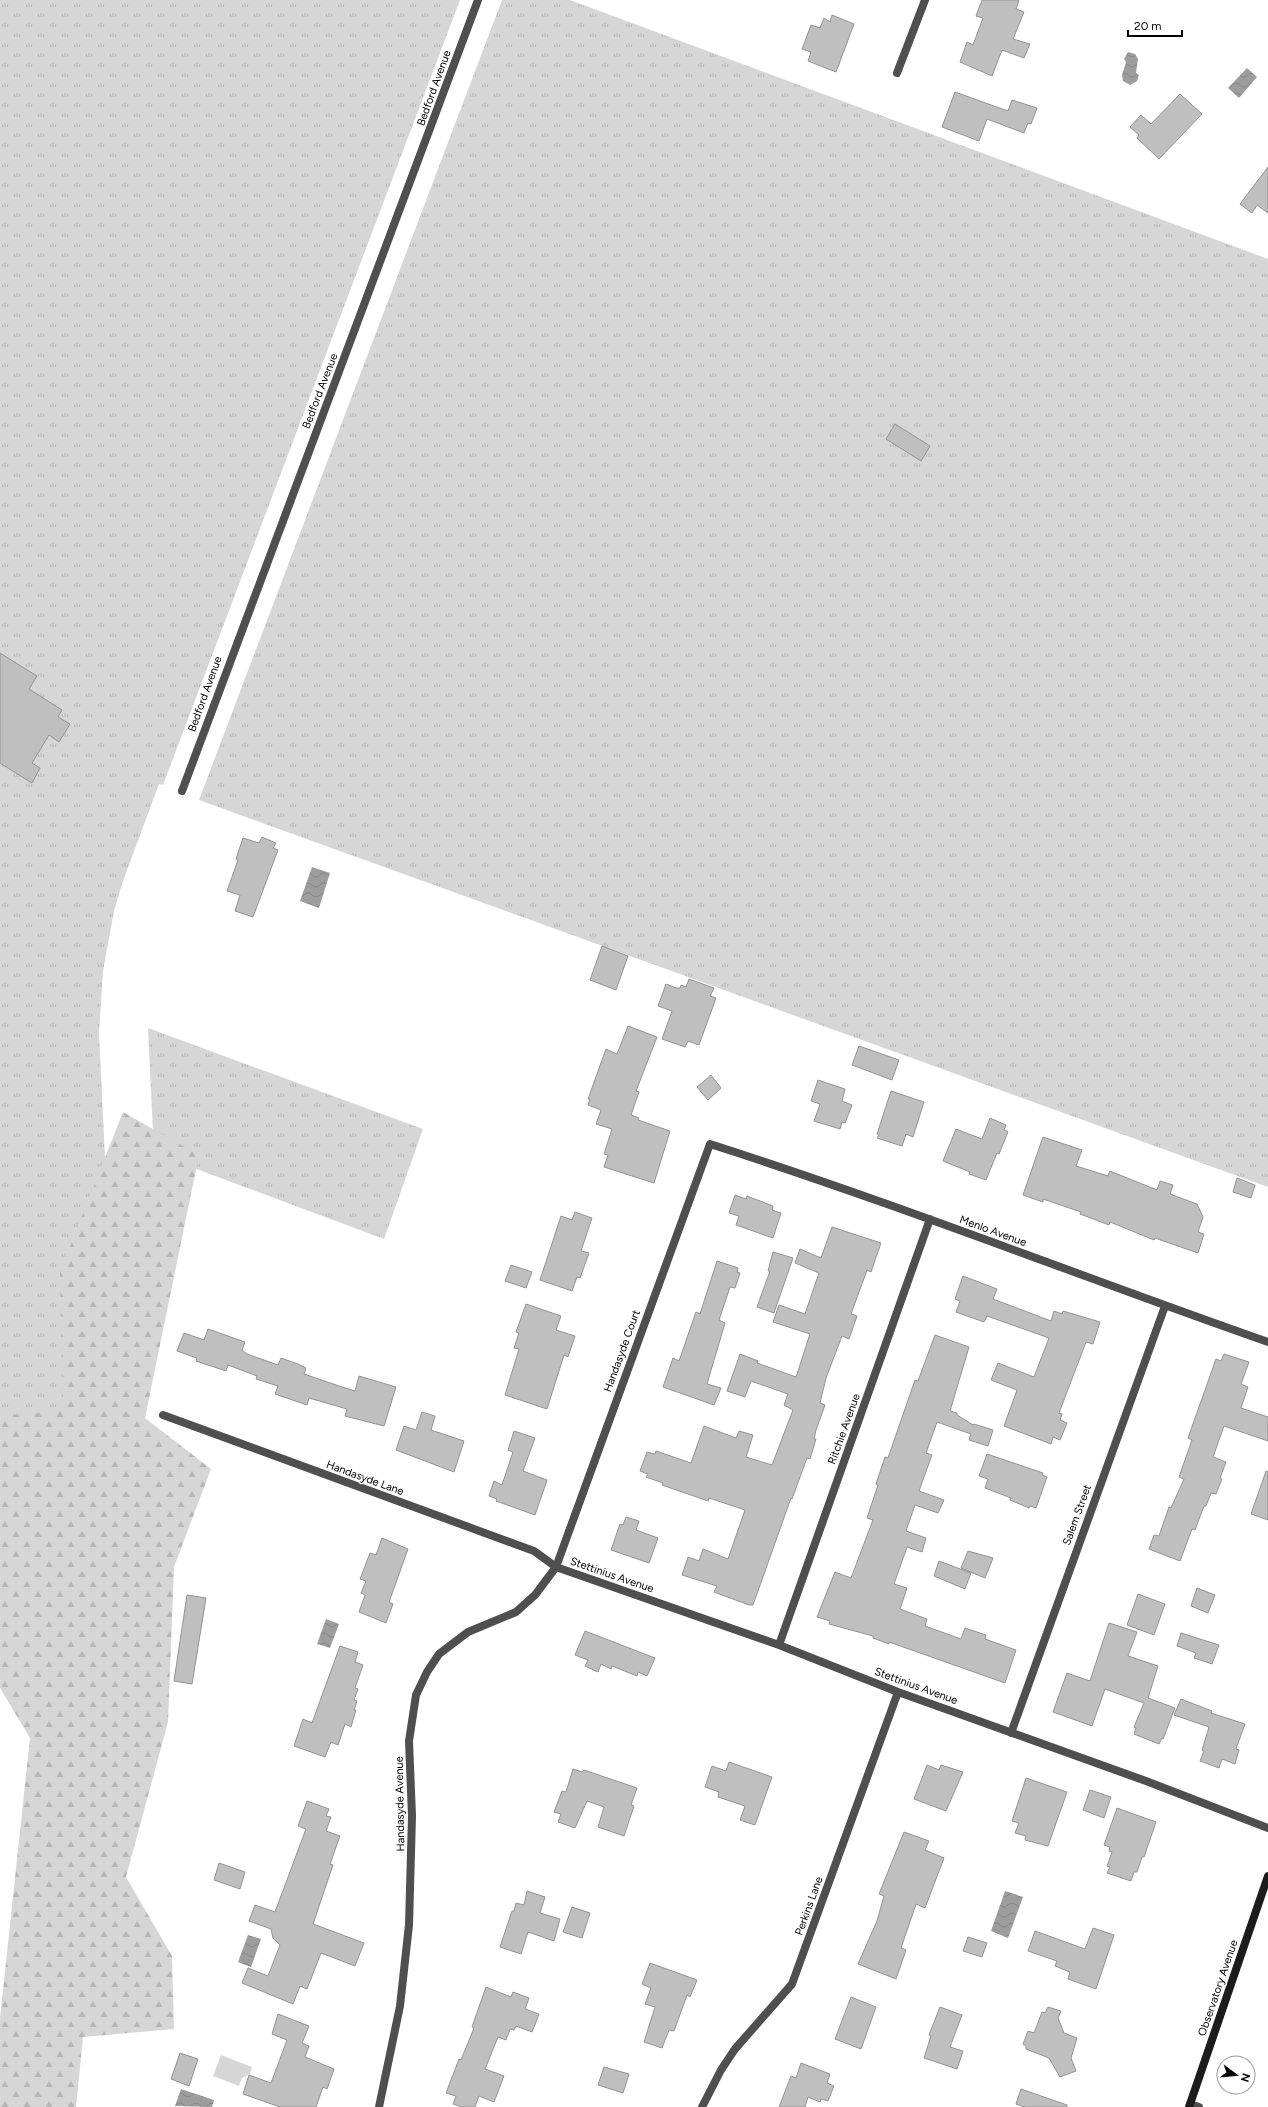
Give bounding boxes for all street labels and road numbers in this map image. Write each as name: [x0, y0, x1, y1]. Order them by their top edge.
street label: Bedford Avenue: [414, 48, 454, 128]
street label: Bedford Avenue: [300, 351, 340, 431]
street label: Bedford Avenue: [185, 654, 225, 734]
street label: Menlo Avenue: [958, 1213, 1028, 1249]
street label: Handasyde Court: [601, 1308, 643, 1394]
street label: Ritchie Avenue: [825, 1392, 863, 1466]
street label: Handasyde Lane: [324, 1458, 406, 1498]
street label: Salem Street: [1060, 1483, 1094, 1547]
street label: Stettinius Avenue: [568, 1555, 656, 1595]
street label: Stettinius Avenue: [873, 1665, 959, 1707]
street label: Handasyde Avenue: [393, 1756, 407, 1852]
street label: Perkins Lane: [792, 1875, 826, 1937]
street label: Observatory Avenue: [1195, 1938, 1241, 2038]

